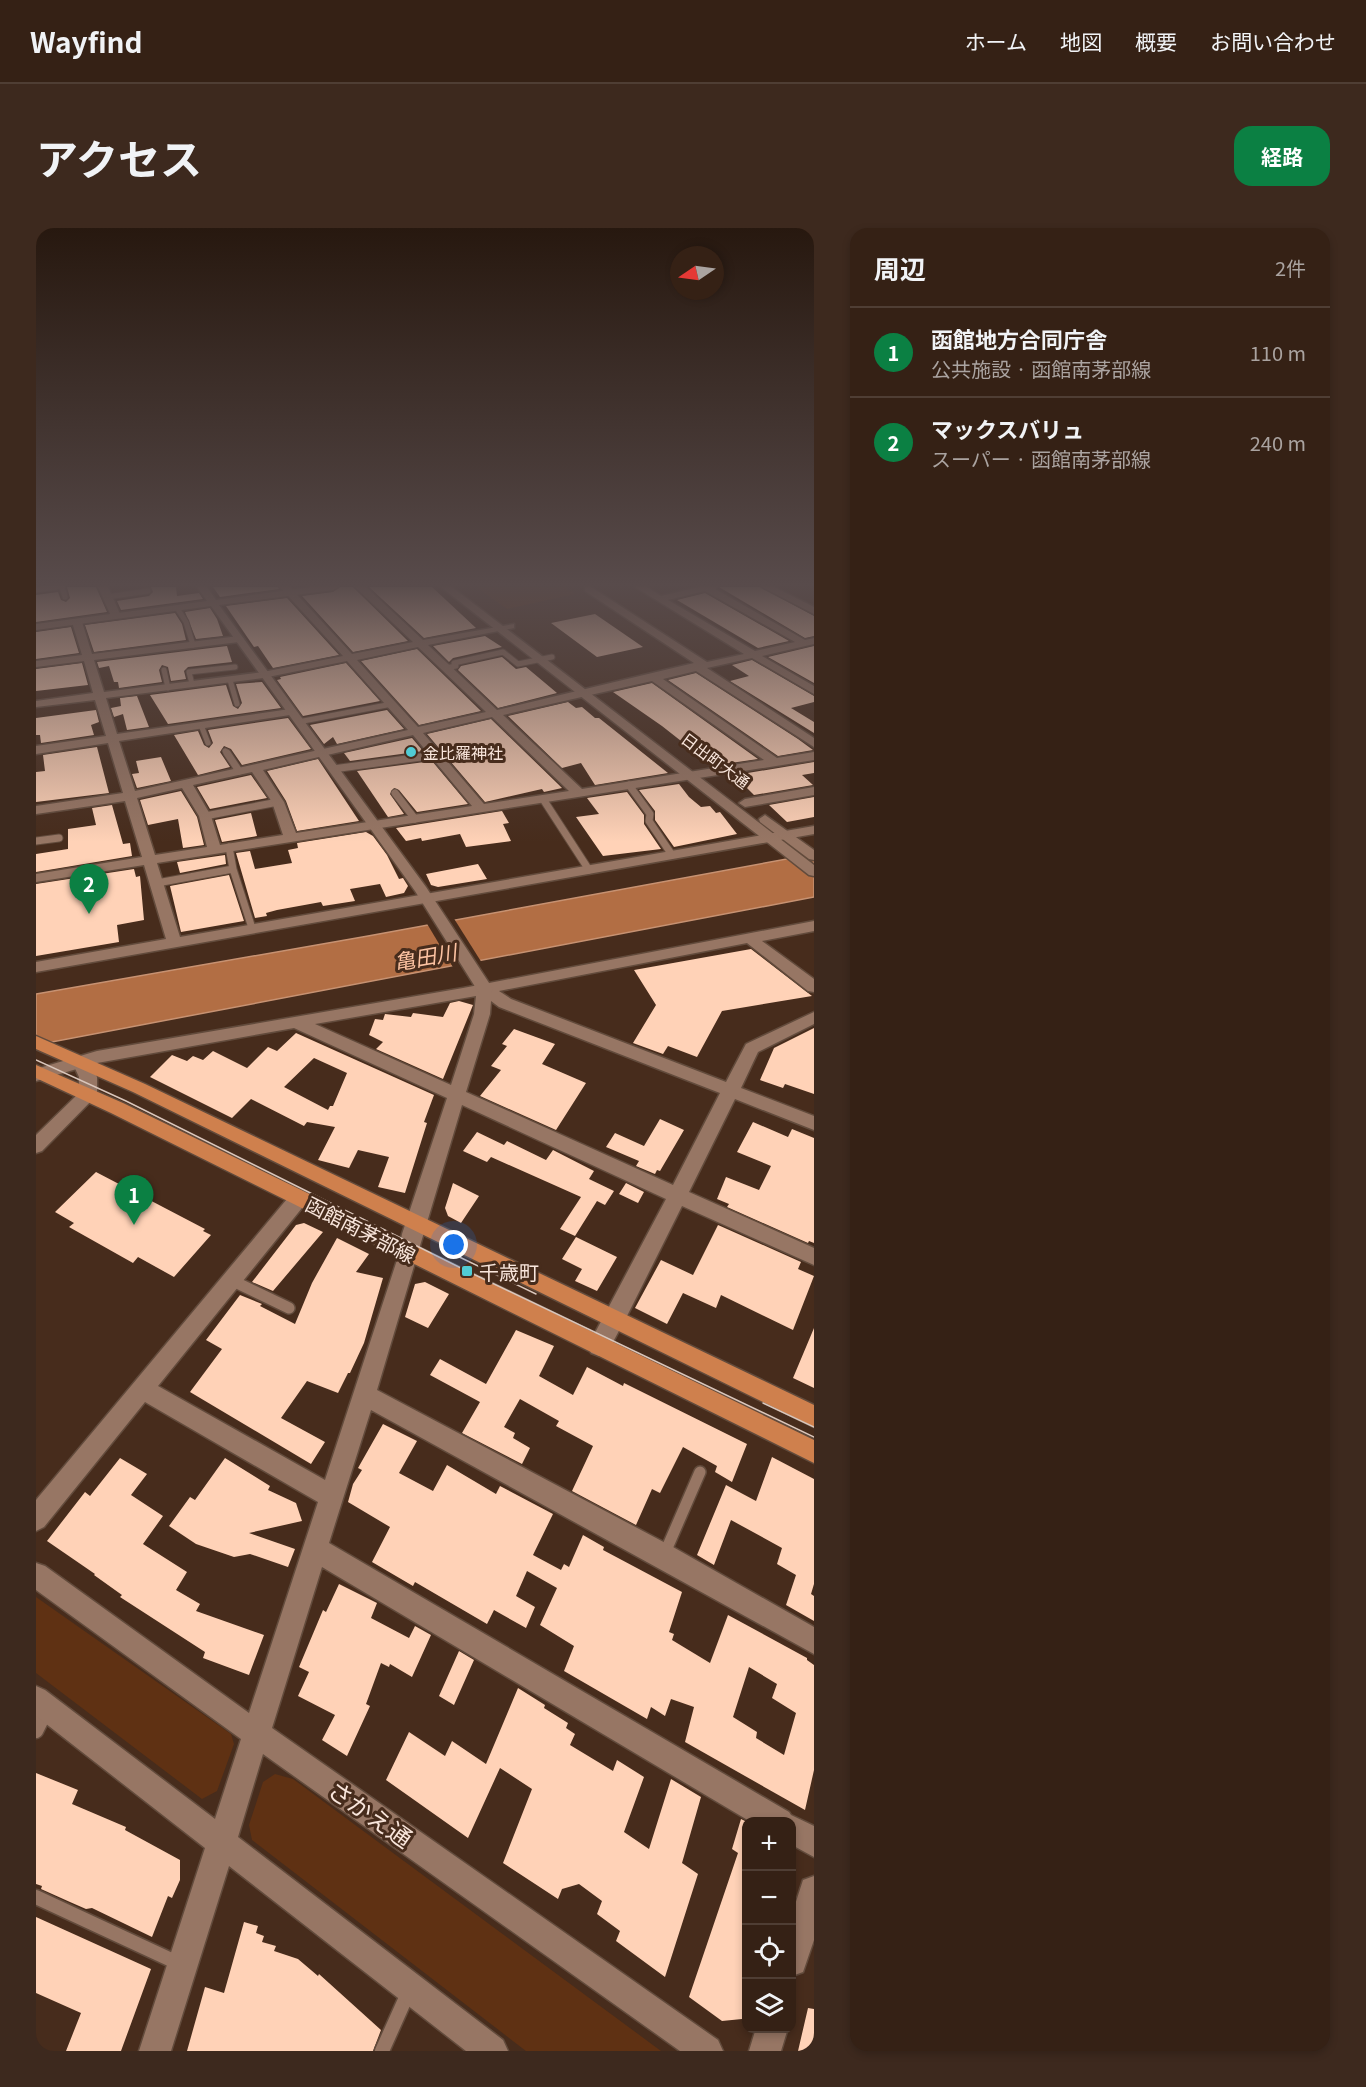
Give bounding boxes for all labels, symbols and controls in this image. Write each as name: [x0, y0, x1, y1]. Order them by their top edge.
text: Wayfind: [30, 21, 143, 61]
text: ホーム: [965, 26, 1027, 56]
text: 地図: [1060, 26, 1102, 56]
text: 概要: [1135, 26, 1177, 56]
text: お問い合わせ: [1210, 26, 1336, 56]
text: アクセス: [36, 126, 202, 187]
button: 経路: [1234, 126, 1330, 186]
north arrow: [670, 246, 724, 300]
text: 周辺: [874, 249, 926, 286]
text: 2件: [1275, 253, 1306, 282]
text: 函館地方合同庁舎: [931, 322, 1107, 354]
text: 1: [888, 338, 899, 367]
text: 110 m: [1250, 338, 1306, 367]
text: 公共施設 · 函館南茅部線: [931, 354, 1151, 383]
text: マックスバリュ: [931, 412, 1084, 444]
text: 2: [888, 428, 899, 457]
text: 240 m: [1250, 428, 1306, 457]
text: スーパー · 函館南茅部線: [931, 444, 1151, 473]
street label: 日出町大通: [677, 726, 755, 794]
place label: 金比羅神社: [423, 740, 503, 764]
marker: 金比羅神社: [404, 745, 418, 759]
pin: 2: [70, 864, 108, 914]
water label: 亀田川: [391, 935, 461, 976]
pin: 1: [114, 1176, 154, 1225]
street label: 函館南茅部線: [301, 1189, 421, 1269]
your location: [439, 1230, 468, 1259]
place label: 千歳町: [479, 1257, 539, 1286]
marker: 千歳町: [460, 1264, 474, 1278]
street label: さかえ通: [322, 1771, 420, 1855]
map controls: [742, 1817, 796, 2033]
button: +: [742, 1817, 796, 1871]
button: −: [742, 1871, 796, 1925]
button: locate: [742, 1925, 796, 1979]
button: layers: [742, 1979, 796, 2033]

